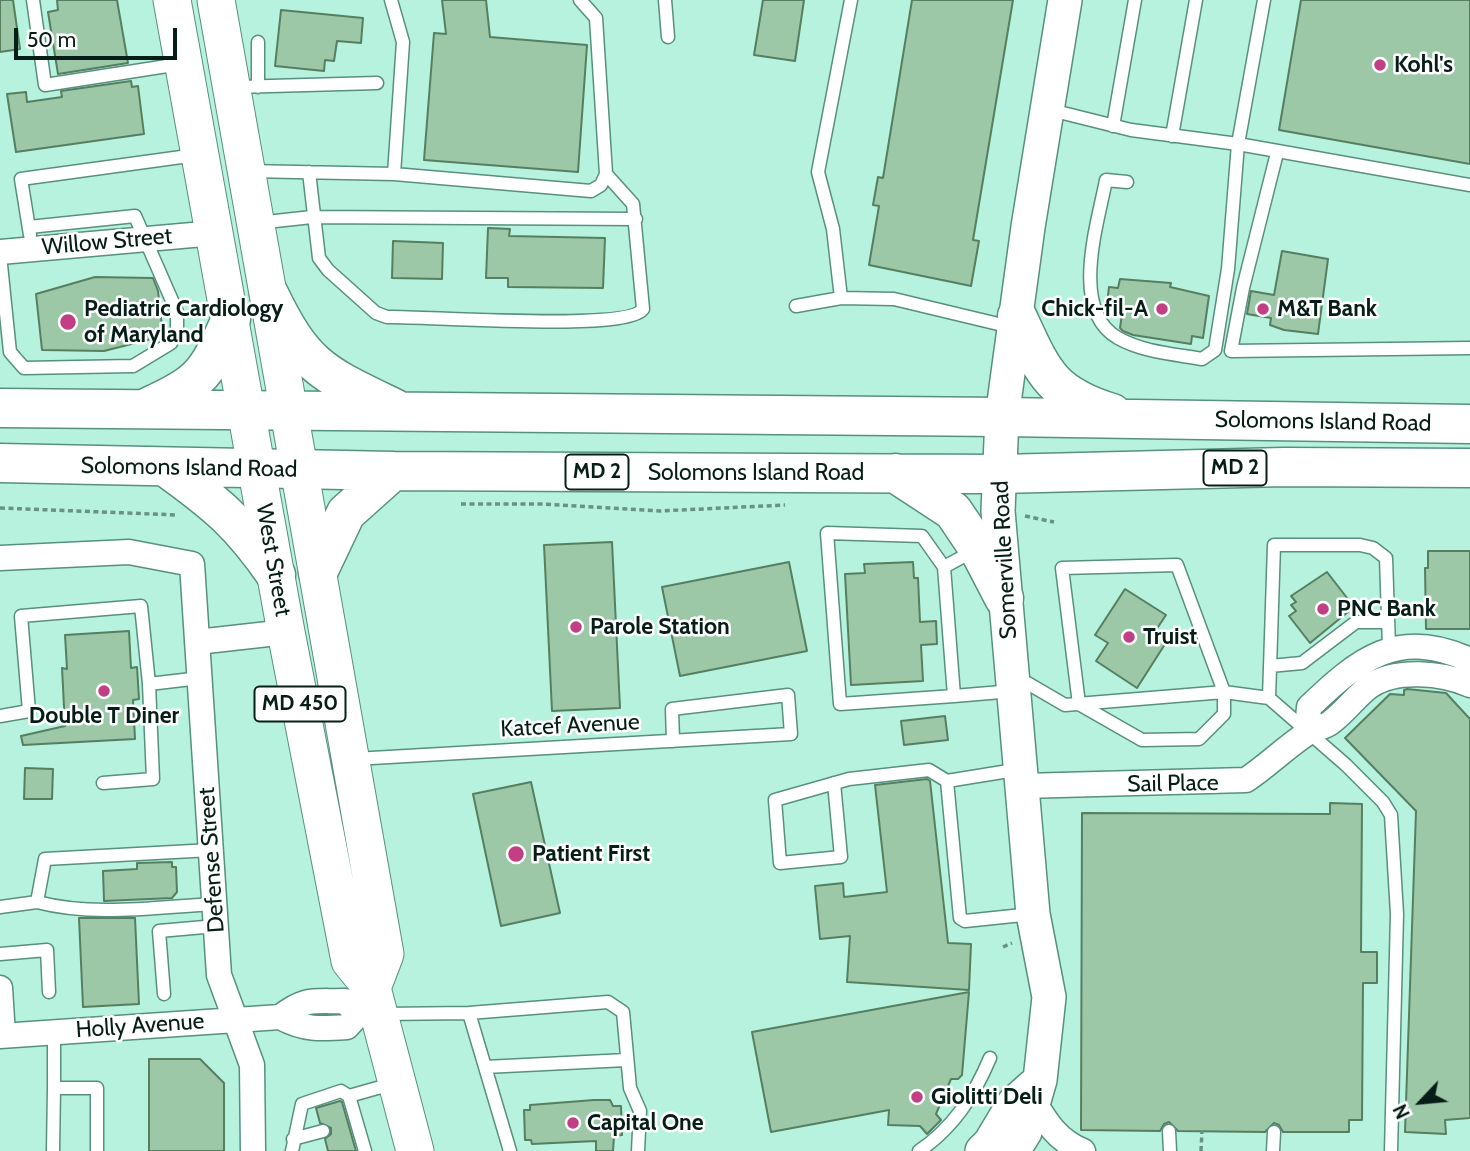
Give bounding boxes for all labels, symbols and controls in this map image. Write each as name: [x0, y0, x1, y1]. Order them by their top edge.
scale bar: [18, 14, 180, 58]
text: 50 m: [27, 27, 76, 52]
place label: Kohl's: [1394, 51, 1453, 79]
marker: Kohl's: [1372, 57, 1388, 73]
street label: Willow Street: [41, 223, 173, 261]
place label: Pediatric Cardiology of Maryland: [84, 295, 283, 349]
place label: Chick-fil-A: [1041, 295, 1148, 323]
place label: M&T Bank: [1277, 295, 1377, 323]
marker: Chick-fil-A: [1154, 301, 1170, 317]
marker: M&T Bank: [1255, 301, 1271, 317]
marker: Pediatric Cardiology of Maryland: [58, 312, 78, 332]
street label: Solomons Island Road: [1214, 406, 1432, 438]
road number: MD 2: [1204, 450, 1266, 486]
street label: Solomons Island Road: [80, 452, 298, 484]
road number: MD 2: [566, 454, 628, 490]
street label: Solomons Island Road: [648, 459, 864, 487]
street label: Somerville Road: [987, 480, 1023, 640]
street label: West Street: [249, 501, 297, 619]
place label: PNC Bank: [1337, 595, 1436, 623]
marker: PNC Bank: [1315, 601, 1331, 617]
place label: Parole Station: [590, 613, 730, 641]
marker: Parole Station: [568, 619, 584, 635]
place label: Truist: [1143, 623, 1197, 651]
marker: Truist: [1121, 629, 1137, 645]
marker: Double T Diner: [96, 683, 112, 699]
road number: MD 450: [254, 686, 346, 722]
place label: Double T Diner: [29, 702, 179, 730]
street label: Katcef Avenue: [500, 709, 640, 743]
street label: Sail Place: [1127, 769, 1219, 799]
street label: Defense Street: [193, 786, 231, 934]
place label: Patient First: [532, 840, 650, 868]
marker: Patient First: [506, 844, 526, 864]
street label: Holly Avenue: [75, 1008, 205, 1044]
north arrow: [1386, 1067, 1456, 1137]
place label: Giolitti Deli: [931, 1083, 1043, 1111]
marker: Giolitti Deli: [909, 1089, 925, 1105]
text: N: [1388, 1100, 1415, 1123]
place label: Capital One: [587, 1109, 704, 1137]
marker: Capital One: [565, 1115, 581, 1131]

